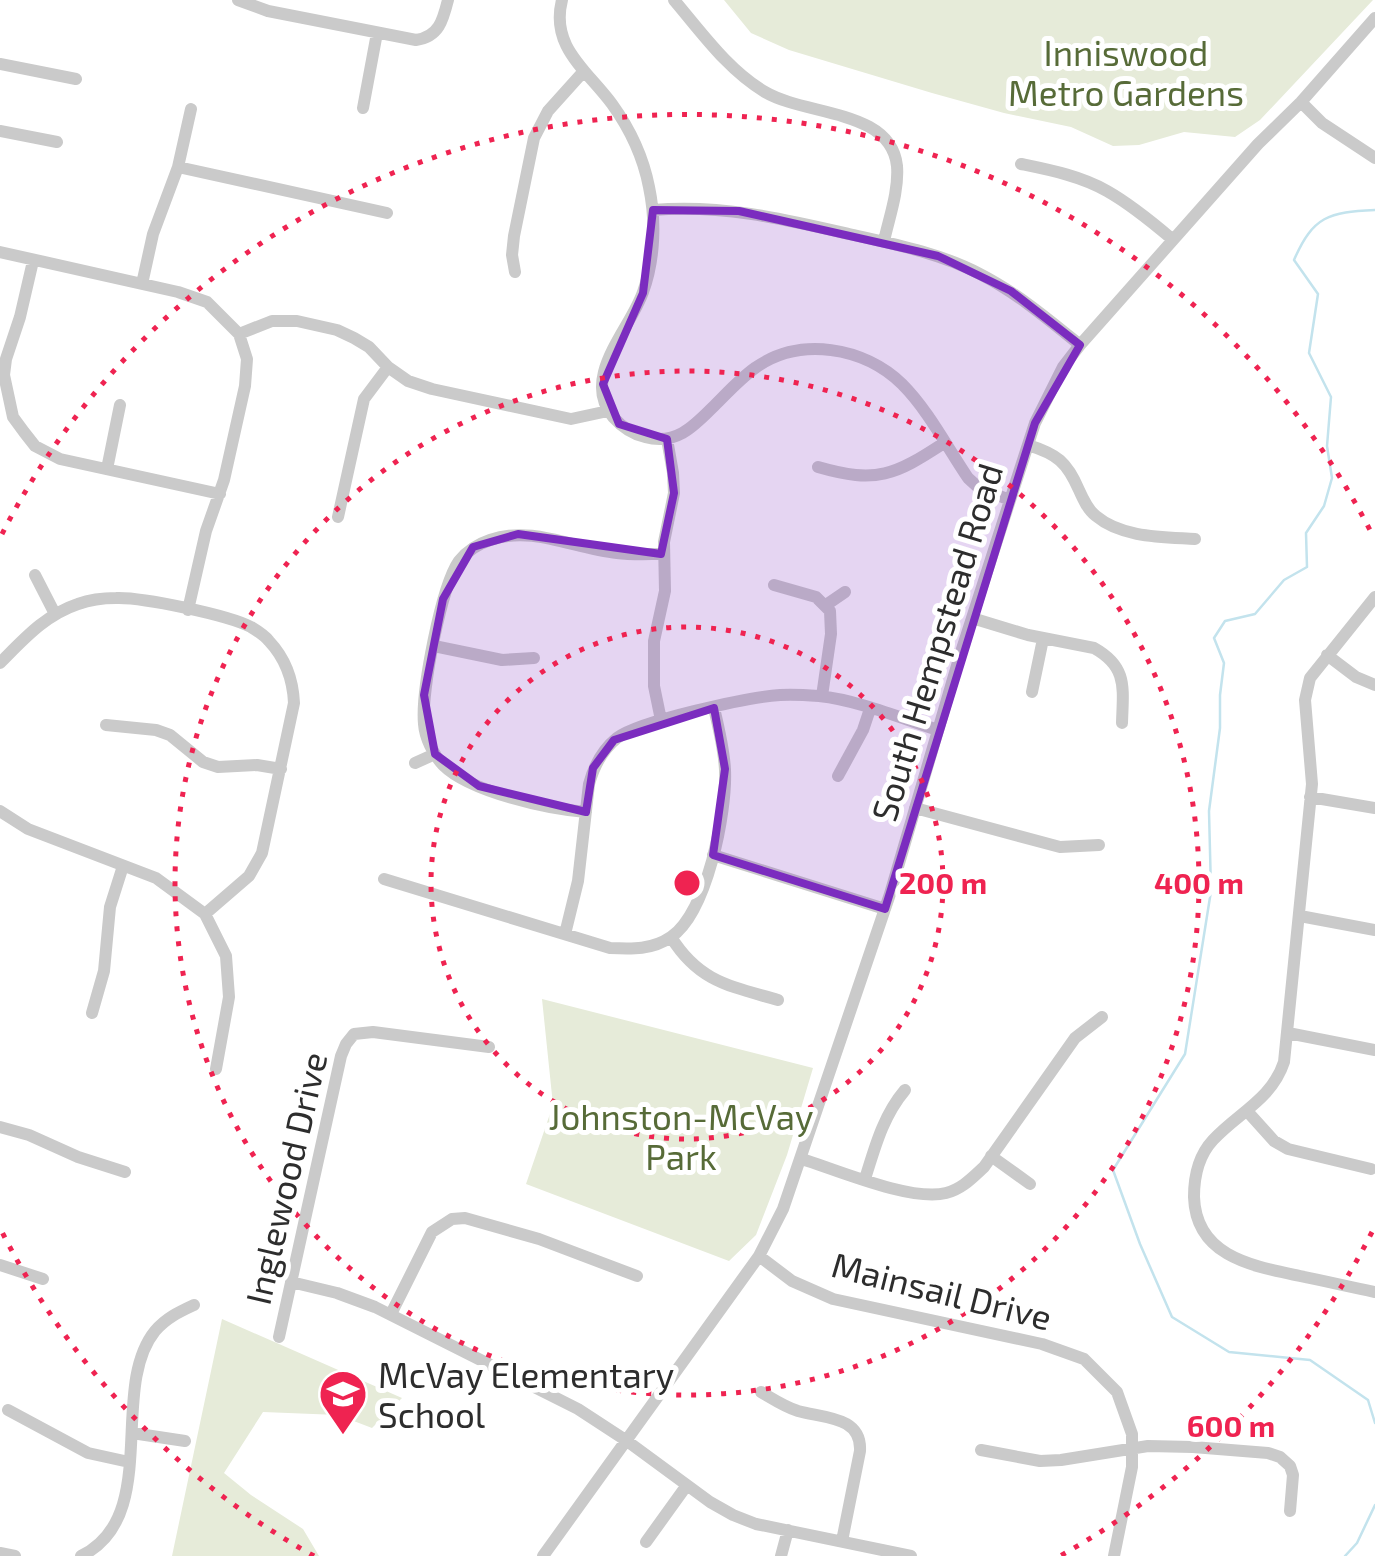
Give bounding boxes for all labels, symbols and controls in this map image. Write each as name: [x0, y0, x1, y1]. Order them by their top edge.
park label: Inniswood Metro Gardens: [1008, 31, 1244, 113]
street label: South Hempstead Road: [862, 458, 1010, 826]
text: 200 m: [899, 864, 987, 900]
text: 400 m: [1154, 864, 1244, 900]
centre of rings: [669, 865, 705, 901]
street label: Inglewood Drive: [236, 1048, 334, 1308]
park label: Johnston-McVay Park: [549, 1095, 814, 1177]
street label: Mainsail Drive: [828, 1242, 1056, 1338]
place label: McVay Elementary School: [378, 1353, 674, 1435]
school or university icon: McVay Elementary School: [317, 1368, 369, 1436]
text: 600 m: [1187, 1407, 1275, 1443]

